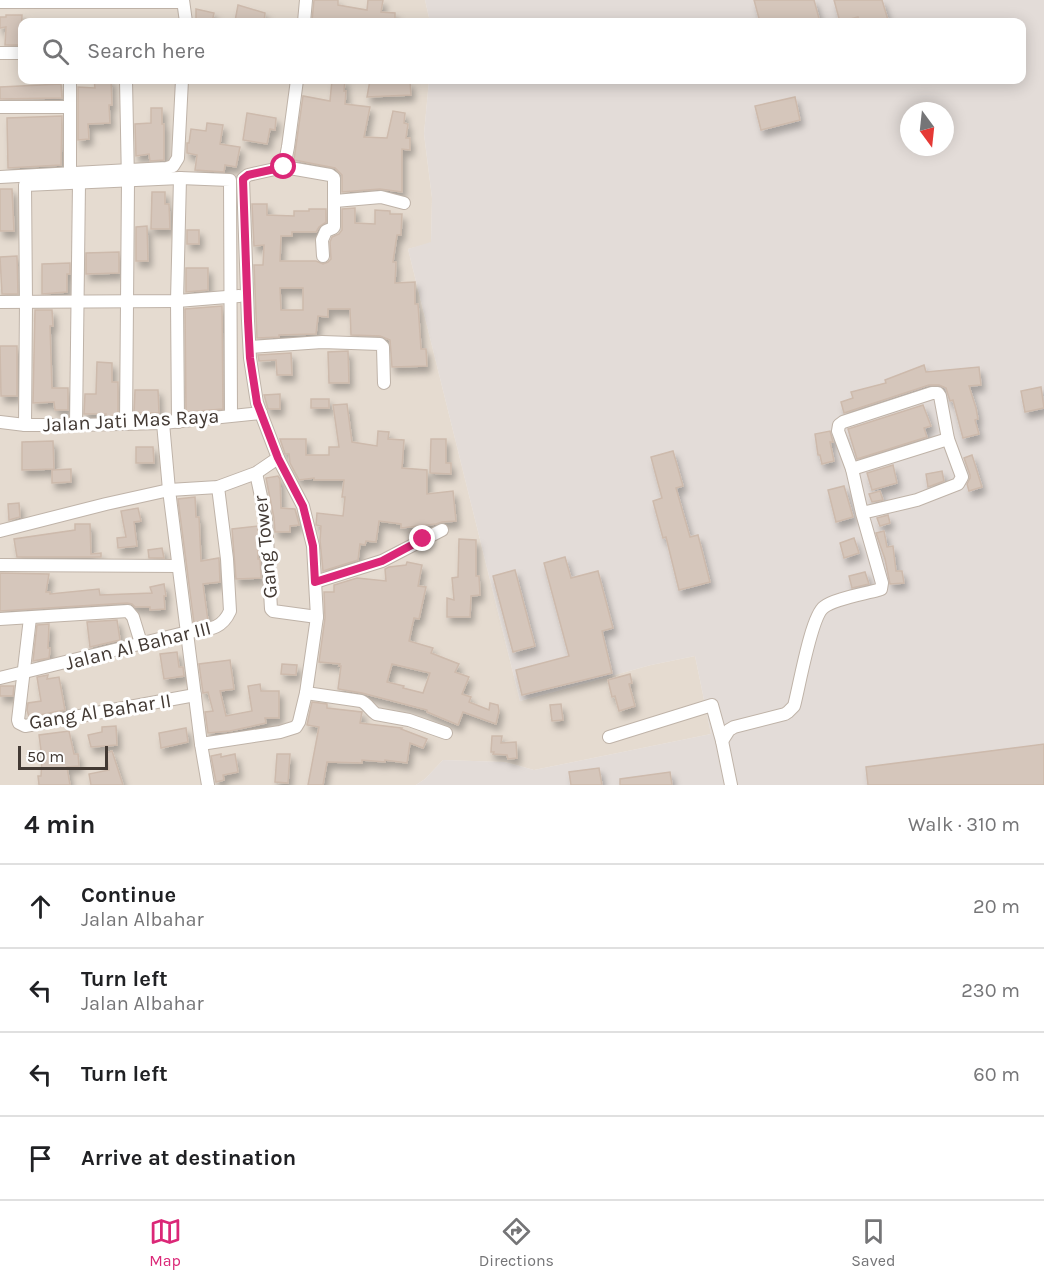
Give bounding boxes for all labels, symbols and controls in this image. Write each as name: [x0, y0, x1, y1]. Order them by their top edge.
search box: [18, 18, 1026, 84]
icon: search: [39, 35, 72, 68]
text: Search here: [87, 38, 205, 64]
north arrow: [900, 102, 954, 156]
route start: [270, 153, 296, 179]
street label: Jalan Jati Mas Raya: [42, 404, 220, 437]
street label: Gang Tower: [249, 494, 282, 600]
route end: [409, 525, 435, 551]
street label: Jalan Al Bahar III: [63, 616, 214, 675]
street label: Gang Al Bahar II: [27, 689, 173, 734]
scale bar: [18, 743, 108, 770]
text: 50 m: [27, 747, 64, 766]
text: 4 min: [24, 809, 95, 840]
text: Walk · 310 m: [908, 813, 1020, 836]
text: Continue: [81, 882, 176, 908]
icon: ahead: [24, 890, 57, 923]
text: 20 m: [973, 895, 1020, 918]
text: Jalan Albahar: [81, 908, 204, 931]
text: Turn left: [81, 966, 168, 992]
icon: left: [24, 974, 57, 1007]
text: 230 m: [961, 979, 1020, 1002]
text: Jalan Albahar: [81, 992, 204, 1015]
icon: left: [24, 1058, 57, 1091]
text: Turn left: [81, 1061, 168, 1087]
text: 60 m: [973, 1063, 1020, 1086]
icon: arrive: [24, 1142, 57, 1175]
text: Arrive at destination: [81, 1145, 296, 1171]
tab: Map: [149, 1215, 182, 1270]
tab: Directions: [479, 1215, 554, 1270]
tab: Saved: [851, 1215, 895, 1270]

